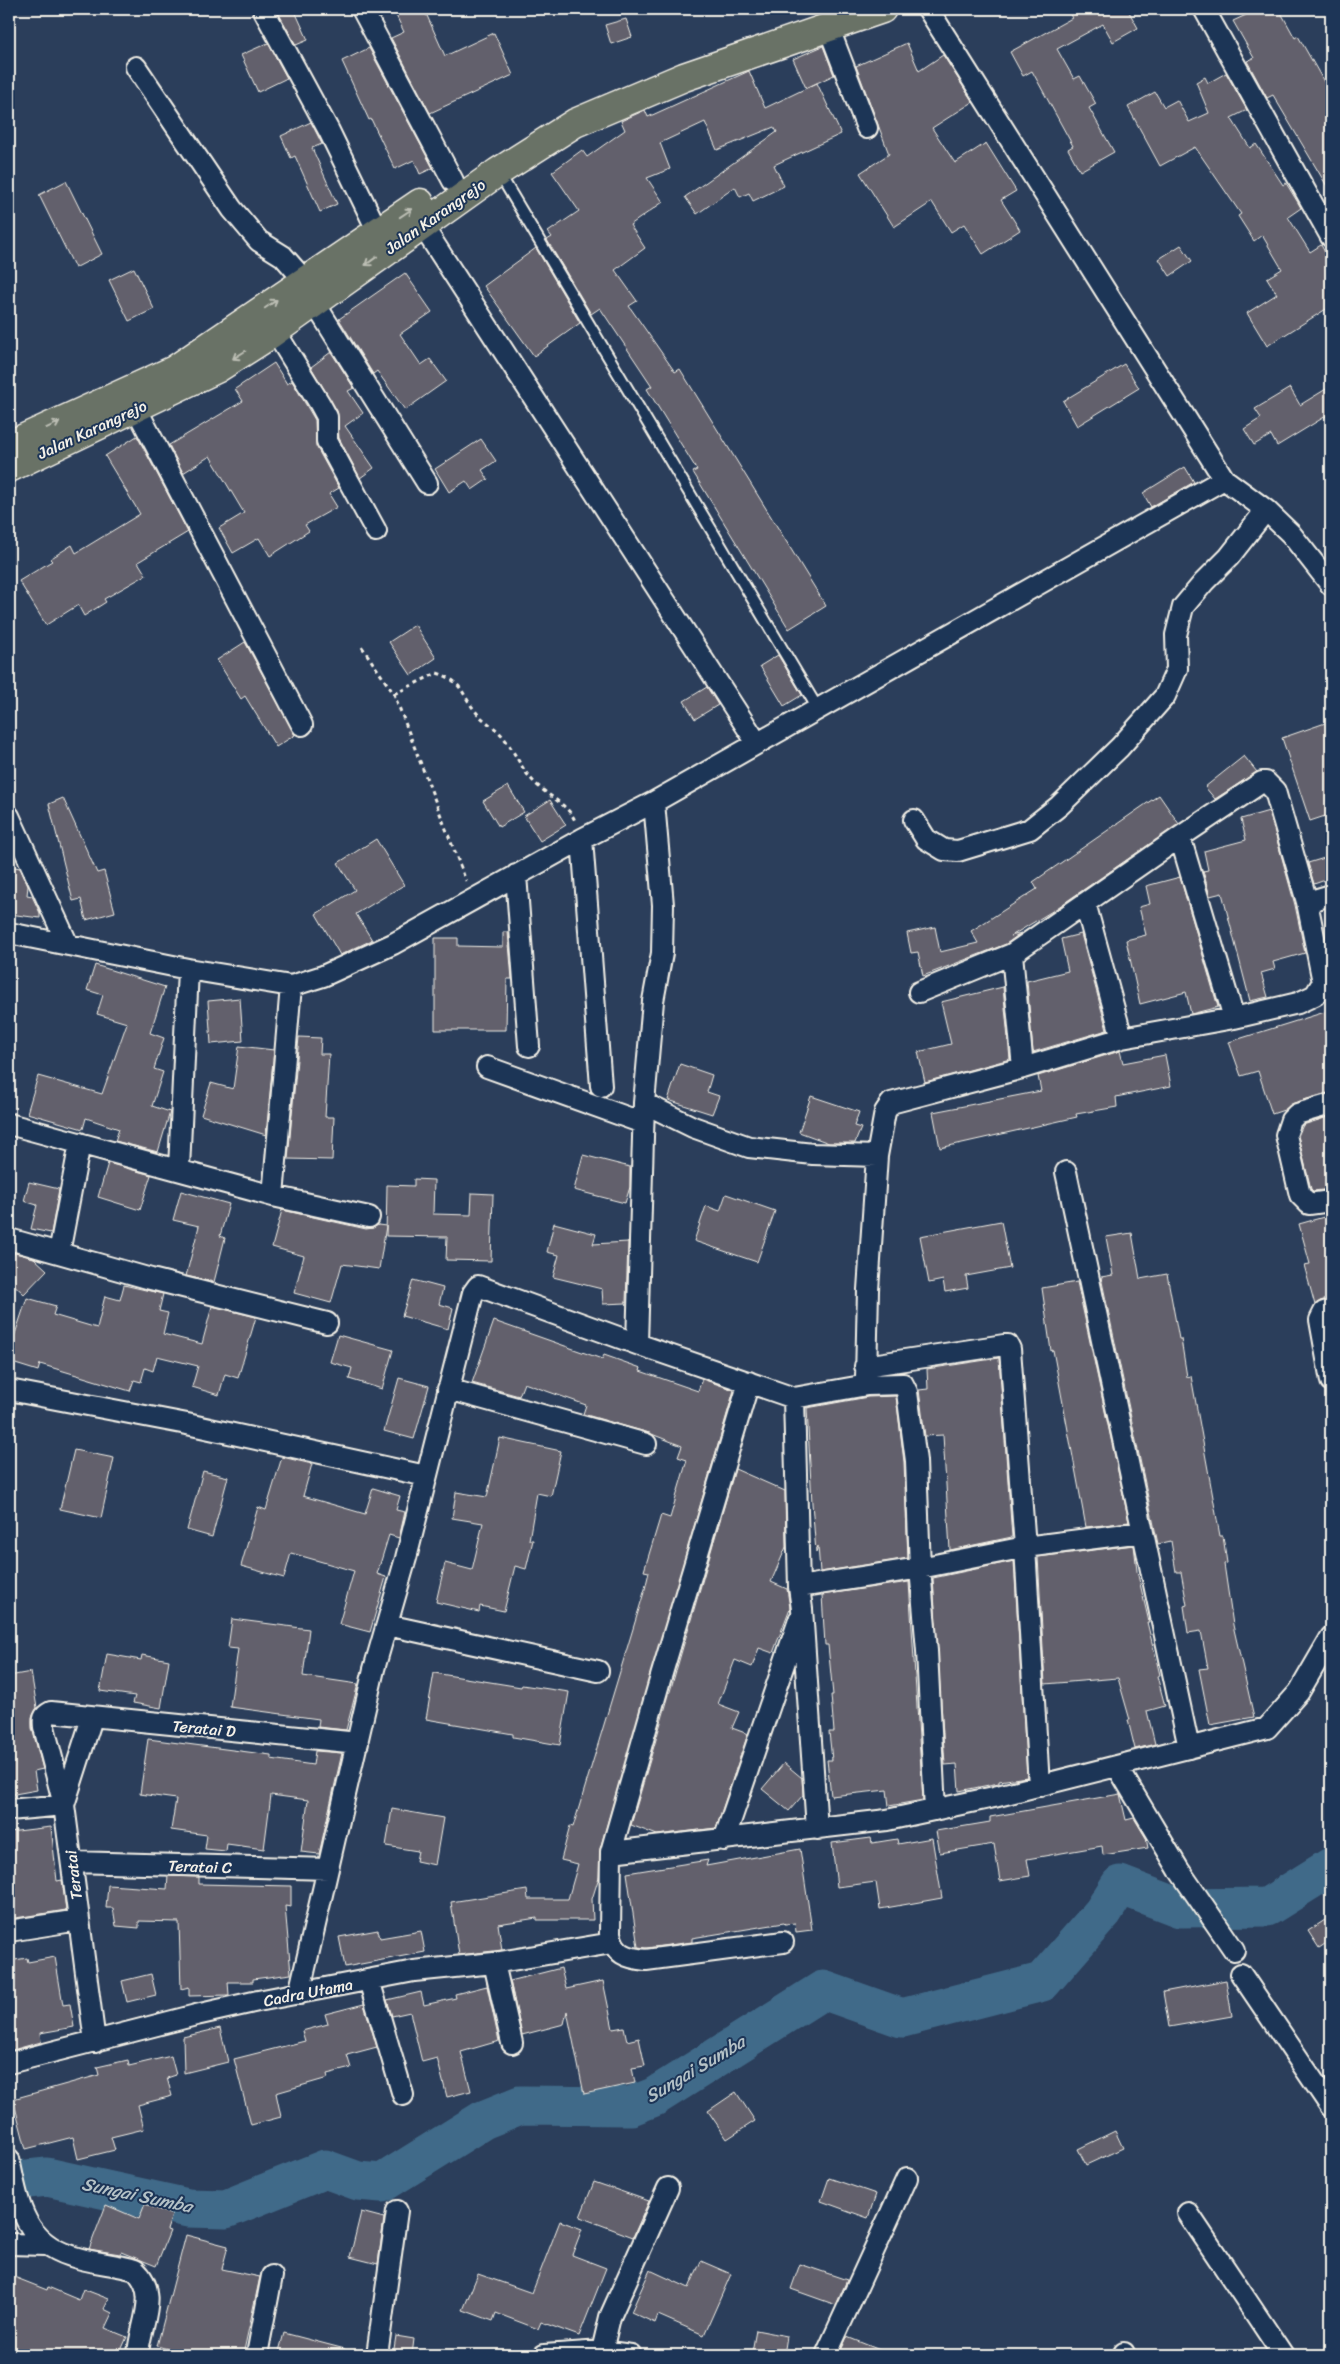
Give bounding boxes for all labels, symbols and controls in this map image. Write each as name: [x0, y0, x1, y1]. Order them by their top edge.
street label: Jalan Karangrejo: [378, 171, 492, 263]
one-way arrow: [398, 208, 412, 218]
one-way arrow: [365, 256, 379, 266]
one-way arrow: [264, 299, 278, 309]
one-way arrow: [232, 349, 246, 360]
street label: Jalan Karangrejo: [32, 391, 152, 468]
one-way arrow: [45, 419, 60, 429]
street label: Teratai D: [171, 1711, 237, 1746]
street label: Teratai: [56, 1848, 91, 1901]
street label: Teratai C: [168, 1851, 232, 1882]
street label: Cadra Utama: [261, 1970, 355, 2015]
water label: Sungai Sumba: [639, 2025, 753, 2112]
water label: Sungai Sumba: [79, 2168, 197, 2223]

